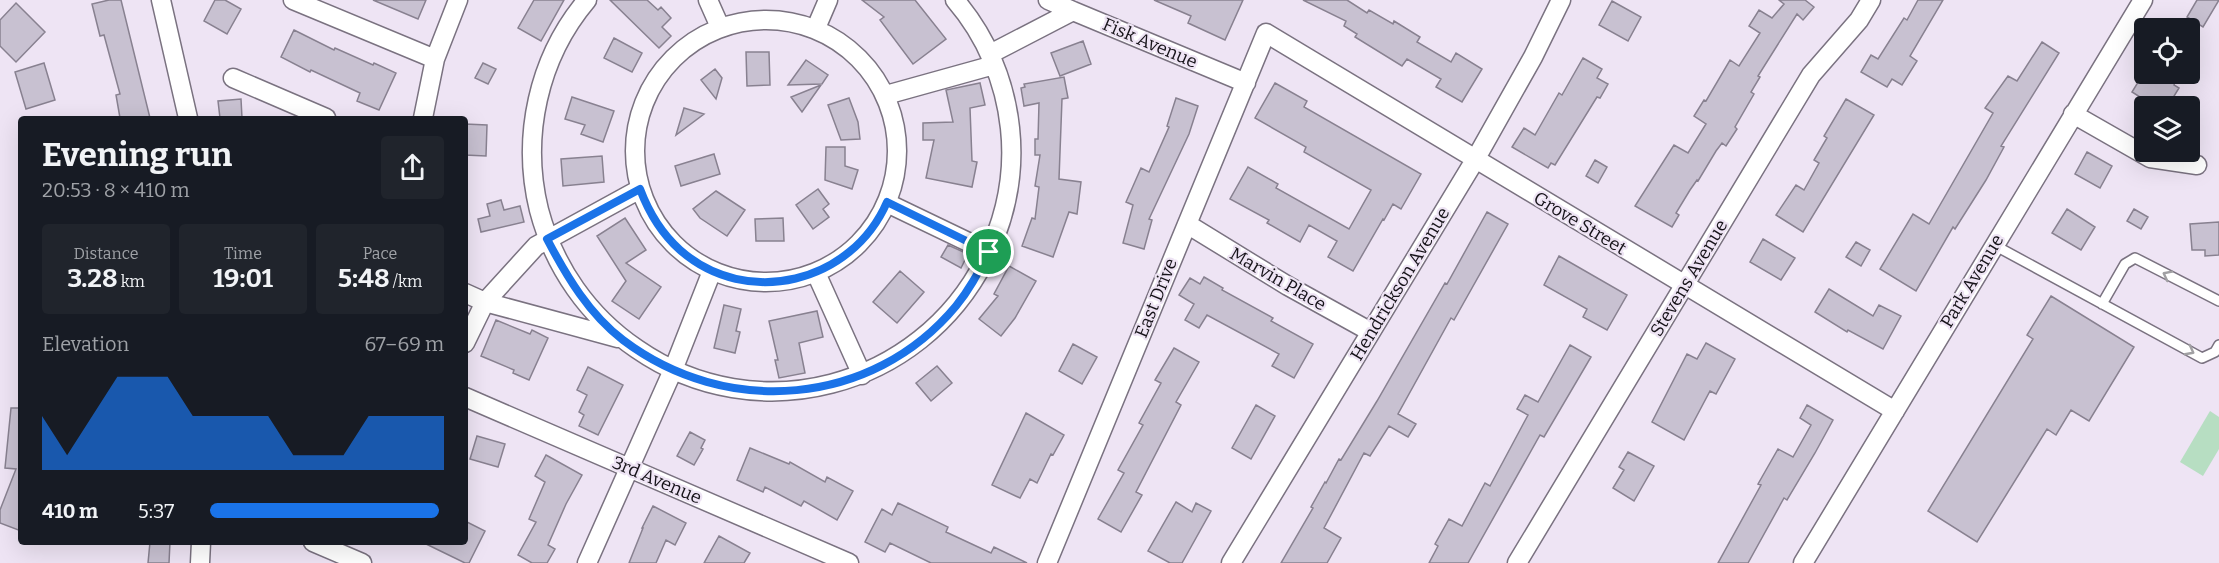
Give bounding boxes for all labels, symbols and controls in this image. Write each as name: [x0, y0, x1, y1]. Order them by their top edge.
street label: Fisk Avenue: [1099, 13, 1201, 73]
map controls: [2134, 18, 2200, 162]
button: locate: [2134, 18, 2200, 84]
button: layers: [2134, 96, 2200, 162]
text: Evening run: [42, 135, 232, 175]
button: share: [381, 136, 444, 199]
text: 20:53 · 8 × 410 m: [42, 178, 190, 202]
street label: Grove Street: [1530, 187, 1631, 260]
street label: Hendrickson Avenue: [1346, 203, 1454, 365]
street label: Stevens Avenue: [1646, 216, 1732, 340]
pin: [963, 226, 1014, 277]
street label: Park Avenue: [1936, 230, 2008, 332]
icon: arrive: [972, 235, 1005, 268]
street label: Marvin Place: [1226, 243, 1330, 315]
text: Distance: [74, 244, 138, 263]
text: Time: [224, 244, 262, 263]
text: Pace: [363, 244, 397, 263]
street label: East Drive: [1130, 255, 1182, 341]
text: 3.28: [67, 263, 118, 294]
text: 19:01: [213, 263, 273, 294]
text: 5:48: [338, 263, 390, 294]
one-way arrow: [2162, 270, 2173, 282]
text: km: [118, 272, 145, 291]
text: /km: [390, 272, 422, 291]
text: Elevation: [42, 332, 129, 356]
text: 67–69 m: [364, 332, 444, 356]
one-way arrow: [2184, 344, 2195, 356]
street label: 3rd Avenue: [609, 451, 705, 509]
text: 410 m: [42, 499, 98, 523]
text: 5:37: [138, 499, 174, 523]

